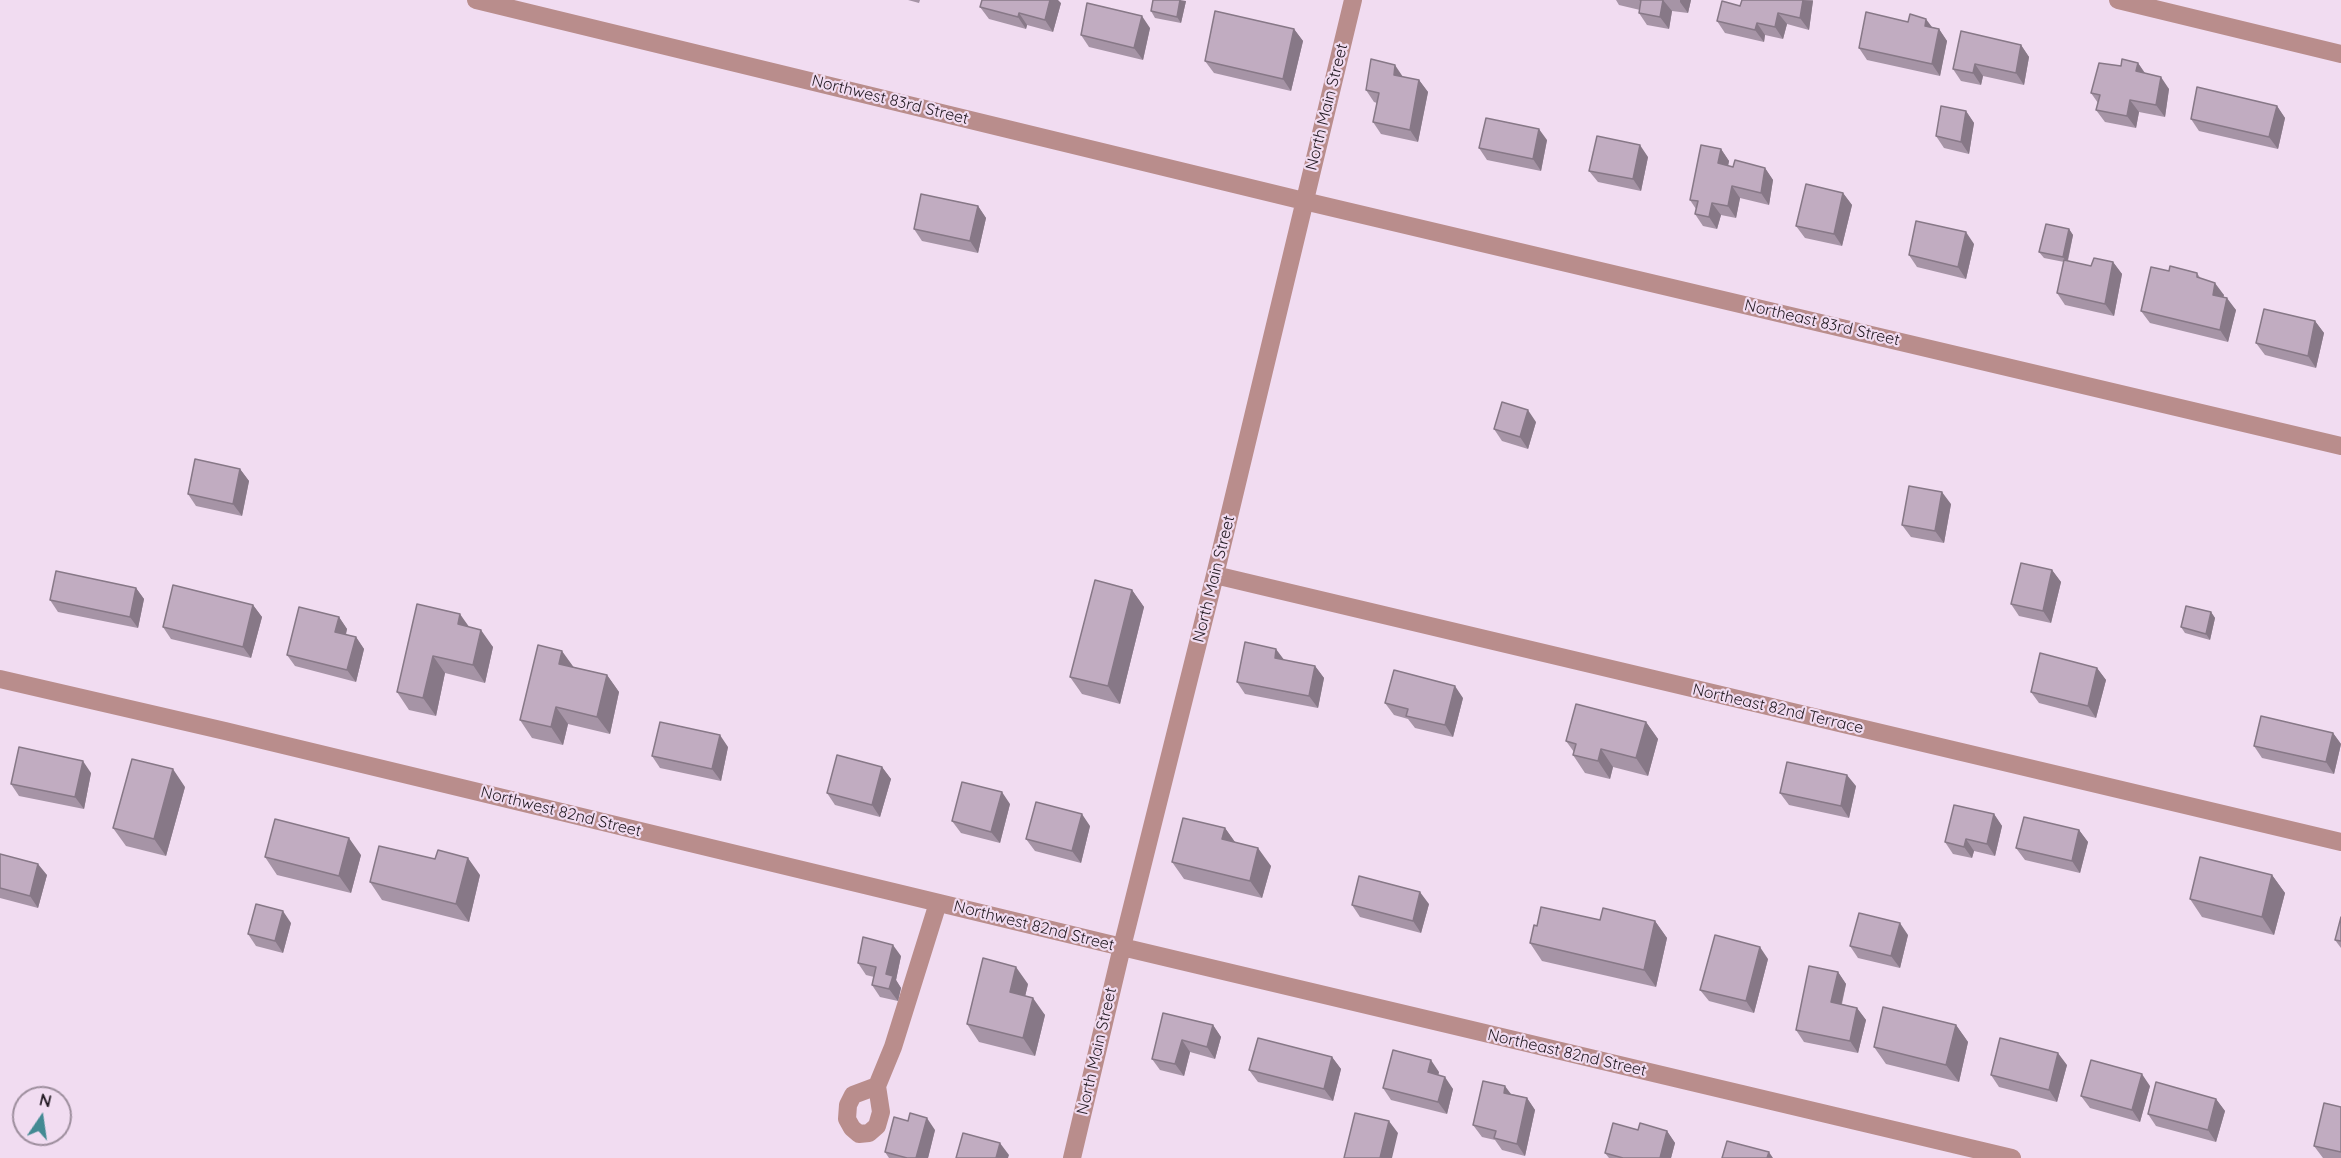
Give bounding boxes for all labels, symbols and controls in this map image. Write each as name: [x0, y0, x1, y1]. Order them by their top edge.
street label: North Main Street: [1302, 42, 1352, 172]
street label: Northwest 83rd Street: [810, 71, 970, 129]
street label: Northeast 83rd Street: [1743, 296, 1901, 350]
street label: North Main Street: [1189, 514, 1239, 644]
street label: Northeast 82nd Terrace: [1691, 680, 1865, 738]
street label: Northwest 82nd Street: [479, 783, 643, 841]
street label: Northwest 82nd Street: [952, 897, 1116, 955]
street label: North Main Street: [1073, 985, 1121, 1117]
street label: Northeast 82nd Street: [1486, 1025, 1648, 1081]
north arrow: [12, 1086, 72, 1146]
text: N: [38, 1089, 54, 1111]

